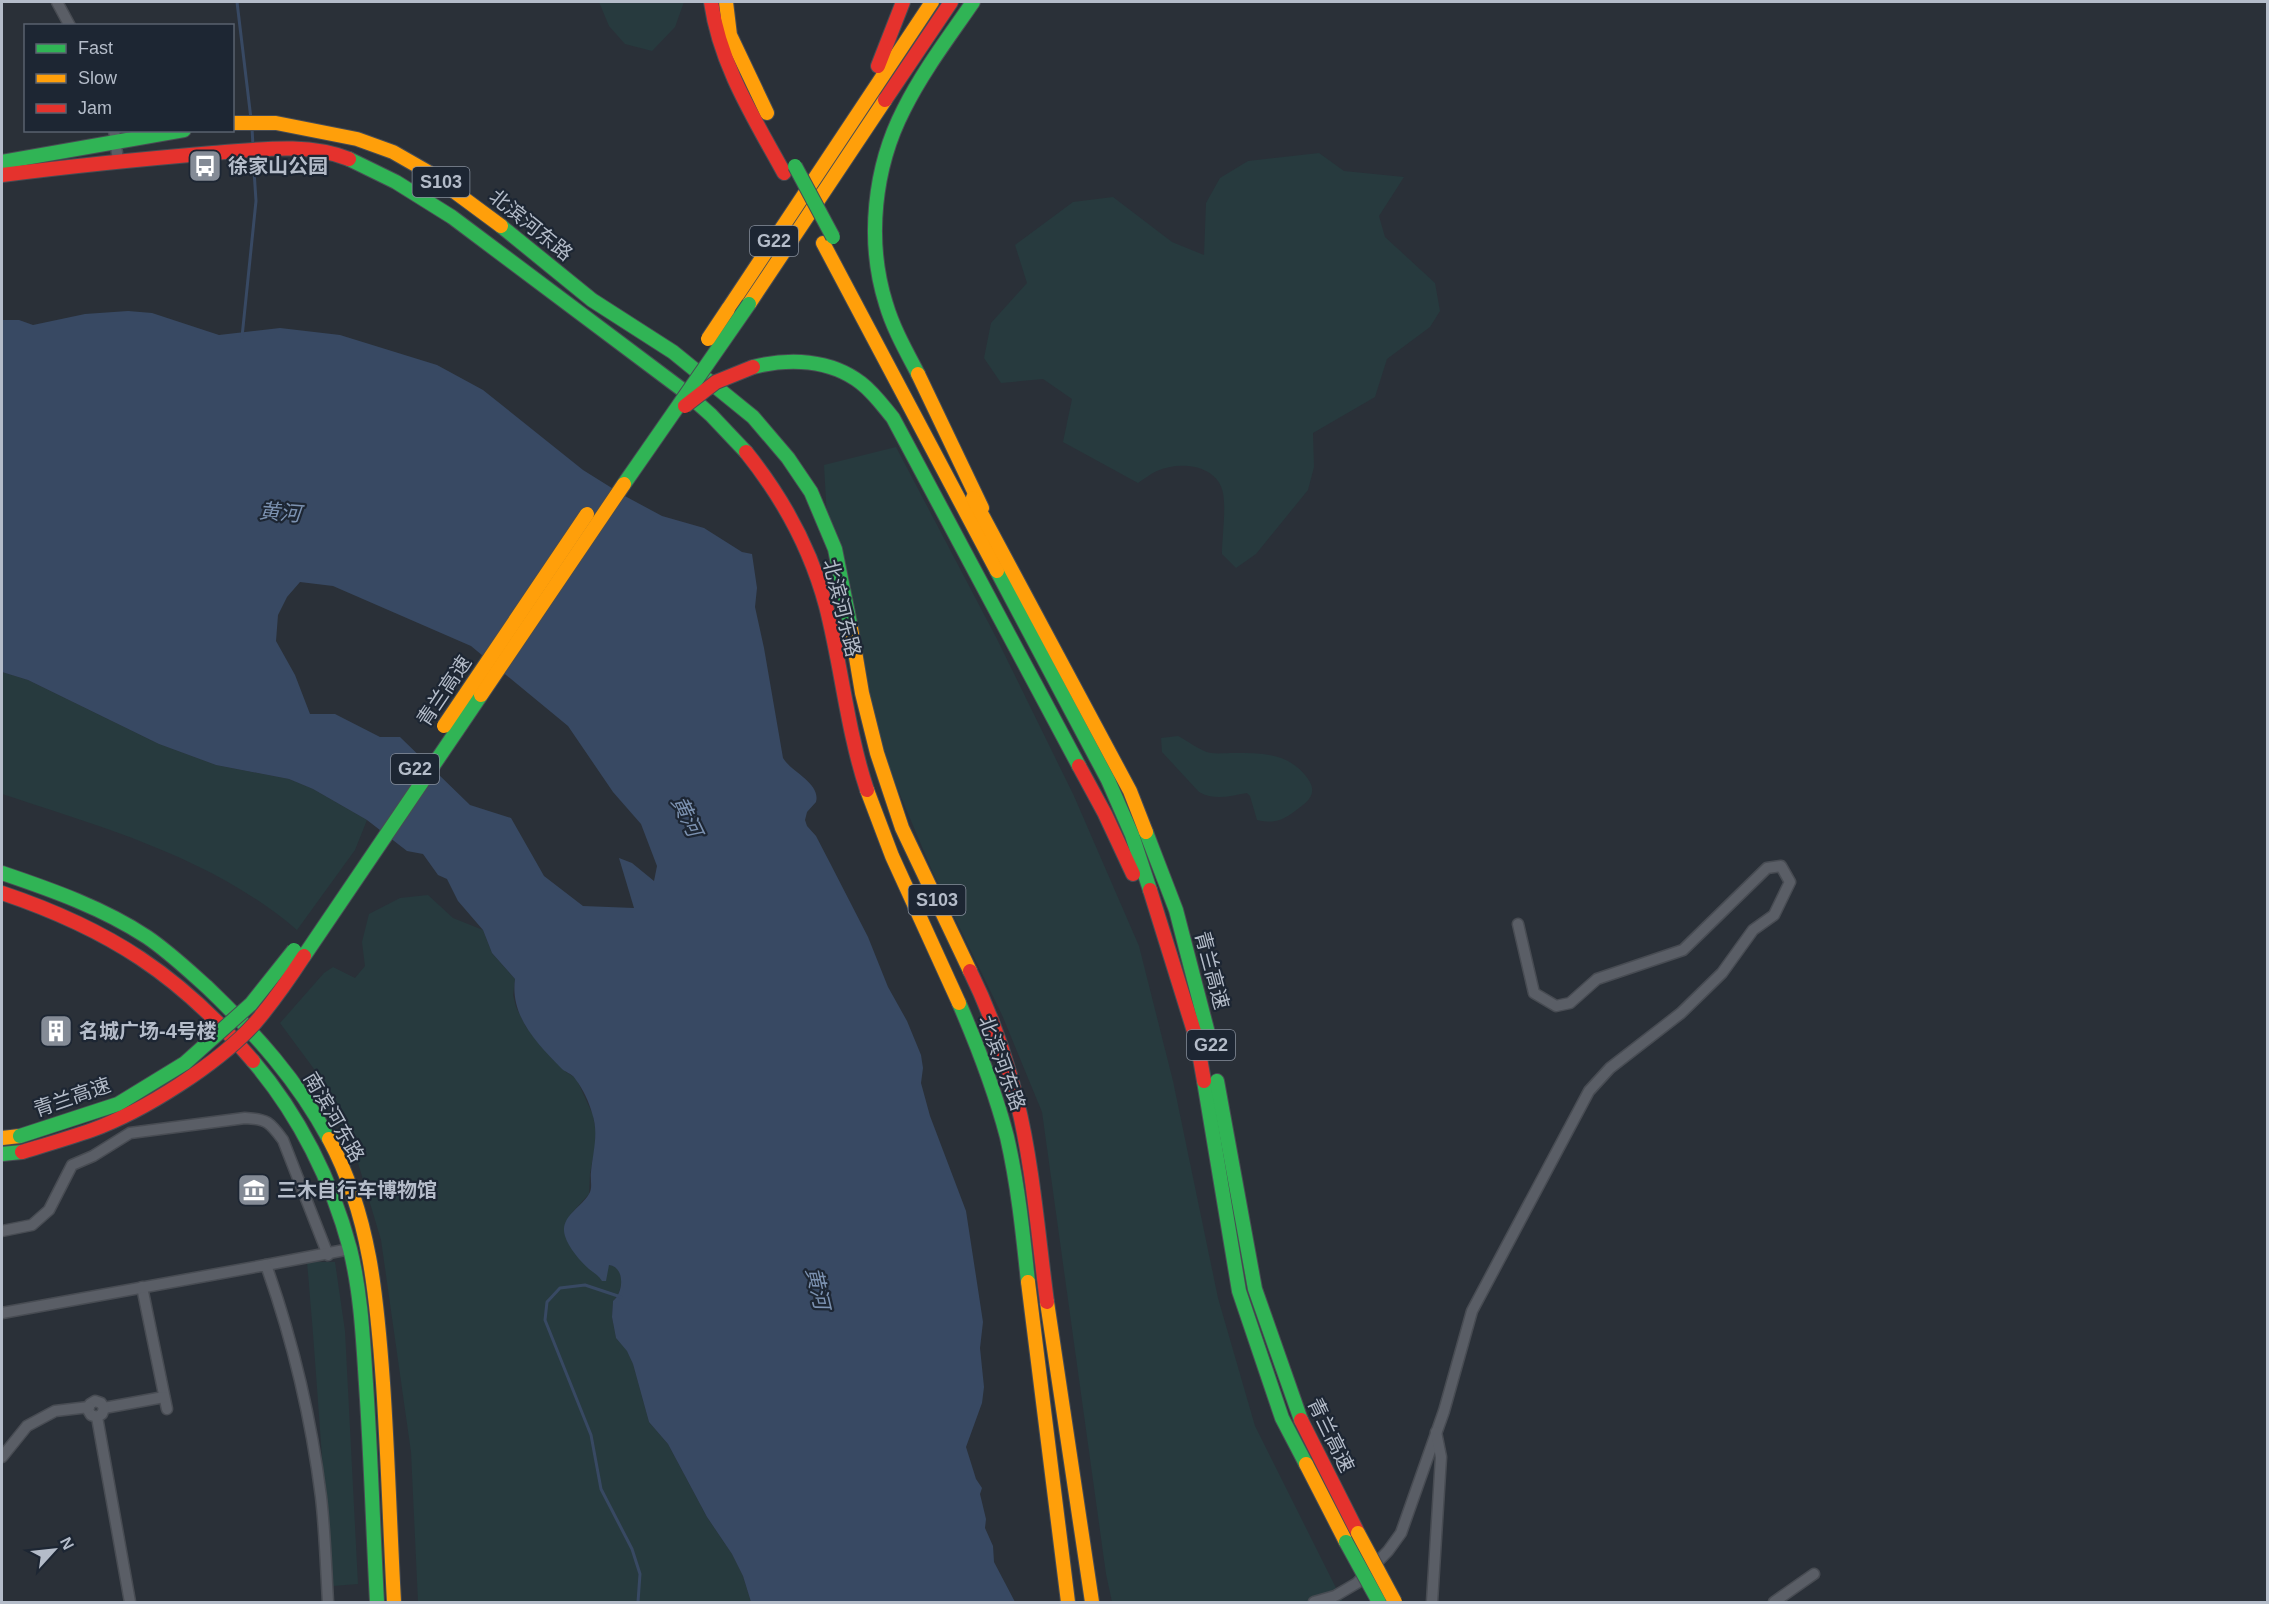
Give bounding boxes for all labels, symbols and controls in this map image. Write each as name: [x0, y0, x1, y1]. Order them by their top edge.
legend: [24, 24, 234, 132]
text: Fast: [78, 38, 113, 58]
text: Slow: [78, 68, 118, 88]
text: Jam: [78, 98, 112, 118]
bus stop icon: 徐家山公园: [187, 148, 223, 184]
place label: 徐家山公园: [228, 155, 328, 177]
road number: S103: [412, 167, 470, 197]
street label: 北滨河东路: [485, 185, 577, 265]
road number: G22: [750, 226, 798, 256]
water label: 黄河: [258, 499, 306, 526]
street label: 北滨河东路: [819, 557, 865, 659]
street label: 青兰高速: [413, 652, 475, 730]
road number: G22: [391, 754, 439, 784]
water label: 黄河: [667, 792, 708, 844]
road number: S103: [908, 885, 966, 915]
street label: 青兰高速: [1191, 929, 1233, 1011]
street label: 北滨河东路: [975, 1012, 1029, 1114]
building icon: 名城广场-4号楼: [38, 1013, 74, 1049]
place label: 名城广场-4号楼: [79, 1020, 217, 1042]
road number: G22: [1187, 1030, 1235, 1060]
street label: 南滨河东路: [299, 1068, 369, 1166]
street label: 青兰高速: [31, 1074, 113, 1120]
museum icon: 三木自行车博物馆: [236, 1172, 272, 1208]
place label: 三木自行车博物馆: [277, 1179, 437, 1201]
water label: 黄河: [802, 1265, 835, 1315]
street label: 青兰高速: [1304, 1394, 1358, 1476]
north arrow: [24, 1520, 84, 1580]
text: N: [57, 1534, 77, 1552]

